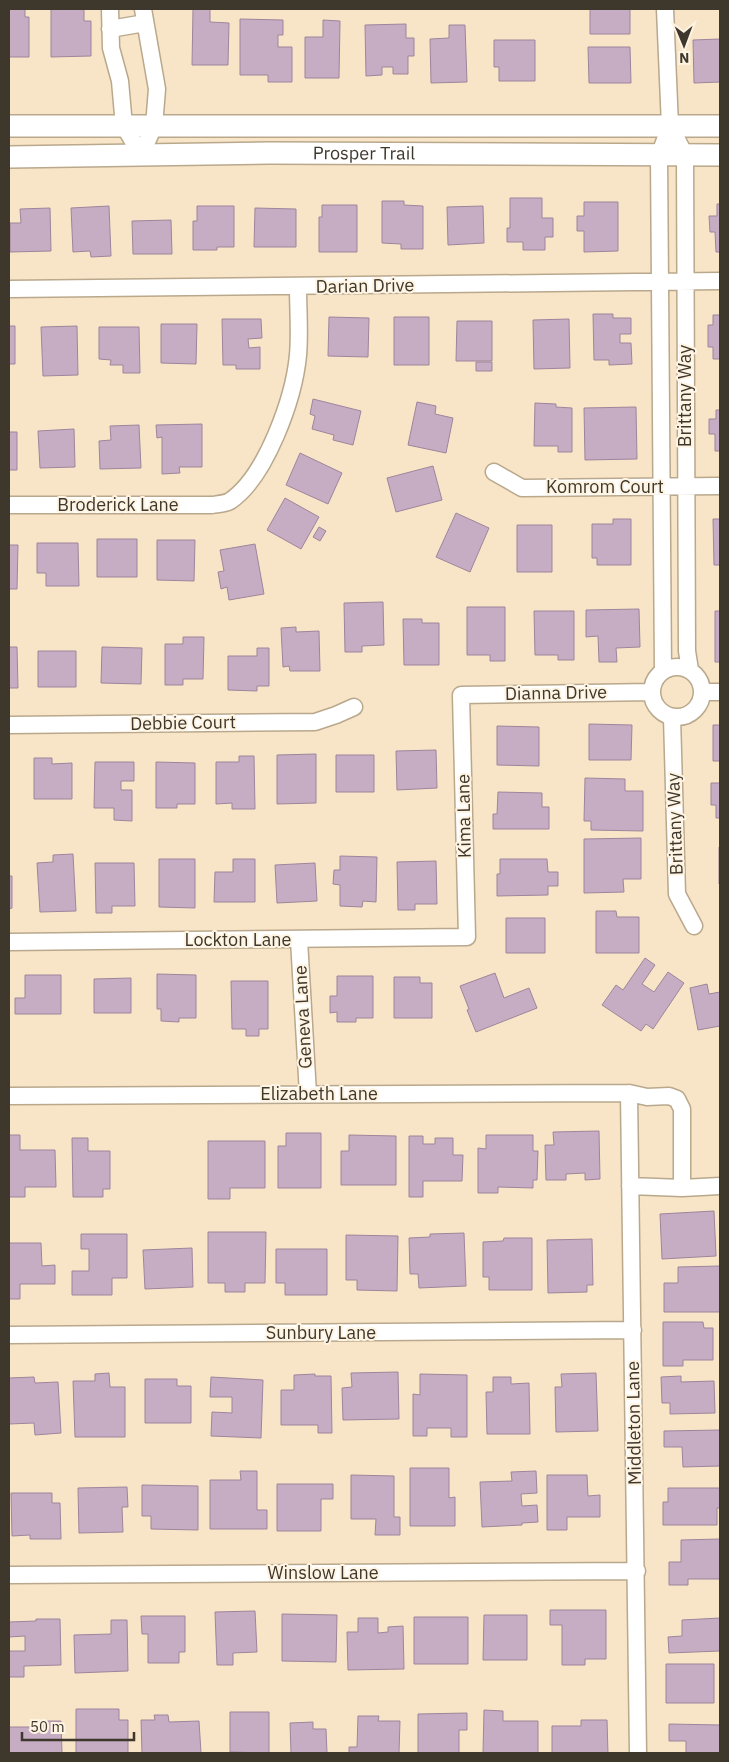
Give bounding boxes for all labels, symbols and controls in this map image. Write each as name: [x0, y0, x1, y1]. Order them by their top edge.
north arrow: [659, 20, 709, 70]
text: N: [679, 49, 689, 67]
street label: Prosper Trail: [313, 141, 415, 165]
street label: Darian Drive: [315, 273, 415, 298]
street label: Brittany Way: [673, 345, 696, 447]
street label: Komrom Court: [546, 475, 664, 498]
street label: Broderick Lane: [57, 493, 179, 516]
street label: Dianna Drive: [505, 680, 607, 705]
street label: Debbie Court: [130, 710, 236, 735]
street label: Brittany Way: [661, 772, 688, 876]
street label: Kima Lane: [451, 774, 476, 858]
street label: Lockton Lane: [185, 928, 292, 951]
street label: Geneva Lane: [288, 965, 317, 1069]
street label: Elizabeth Lane: [260, 1082, 378, 1105]
street label: Sunbury Lane: [266, 1321, 376, 1344]
street label: Middleton Lane: [621, 1361, 646, 1485]
street label: Winslow Lane: [267, 1561, 379, 1584]
scale bar: [22, 1710, 135, 1742]
text: 50 m: [30, 1717, 65, 1736]

